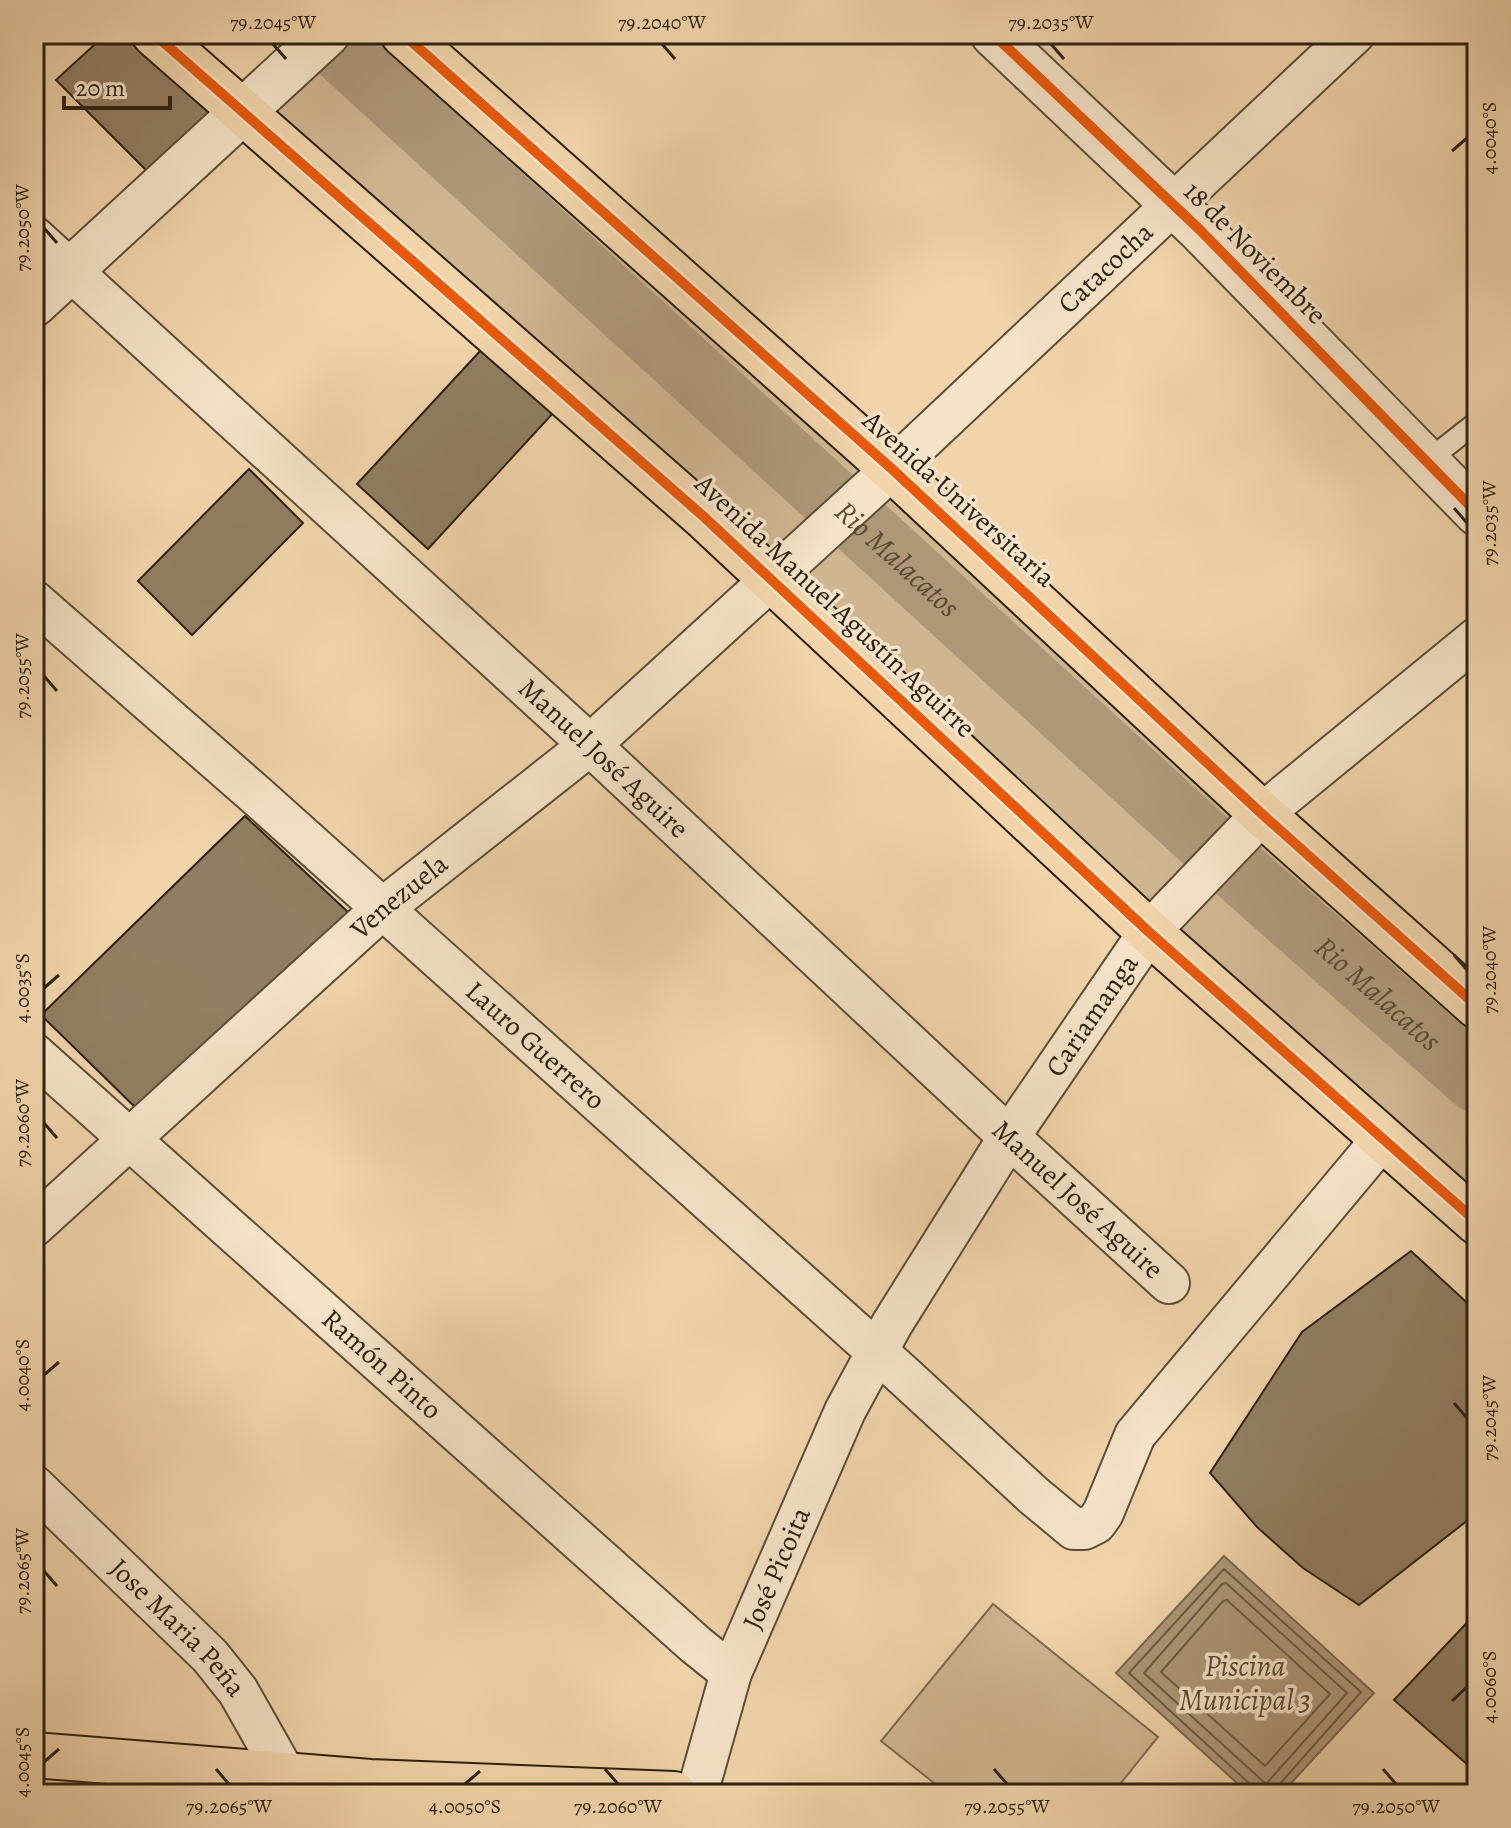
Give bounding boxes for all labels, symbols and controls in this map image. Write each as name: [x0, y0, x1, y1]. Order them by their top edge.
text: 79.2045°W: [230, 9, 316, 36]
text: 79.2040°W: [618, 9, 706, 36]
text: 79.2035°W: [1008, 9, 1094, 36]
scale bar: [64, 60, 170, 110]
text: 20 m: [76, 72, 125, 104]
text: 4.0040°S: [1476, 102, 1503, 174]
street label: 18 de Noviembre: [1175, 173, 1335, 333]
text: 79.2050°W: [9, 184, 36, 272]
street label: Catacocha: [1049, 214, 1162, 322]
street label: Avenida Universitaria: [854, 401, 1064, 596]
street label: Avenida Manuel Agustín Aguirre: [686, 465, 984, 746]
text: 79.2035°W: [1476, 480, 1503, 566]
water label: Rio Malacatos: [826, 492, 968, 626]
text: 79.2055°W: [9, 633, 36, 719]
street label: Manuel José Aguire: [510, 670, 697, 847]
street label: Venezuela: [341, 845, 456, 948]
text: 79.2040°W: [1476, 926, 1503, 1014]
water label: Rio Malacatos: [1306, 927, 1449, 1060]
street label: Cariamanga: [1037, 947, 1147, 1084]
text: 4.0035°S: [9, 953, 36, 1023]
street label: Lauro Guerrero: [457, 972, 614, 1118]
text: 79.2060°W: [9, 1078, 36, 1167]
street label: Manuel José Aguire: [984, 1112, 1172, 1288]
street label: Ramón Pinto: [313, 1300, 450, 1428]
text: 4.0040°S: [9, 1339, 36, 1411]
text: 79.2045°W: [1476, 1375, 1503, 1461]
street label: José Picoita: [733, 1501, 820, 1635]
text: 79.2065°W: [9, 1528, 36, 1614]
street label: Jose Maria Peña: [101, 1550, 255, 1705]
water label: Piscina Municipal 3: [1179, 1646, 1311, 1720]
text: 4.0060°S: [1476, 1650, 1503, 1724]
text: 4.0045°S: [9, 1727, 36, 1797]
text: 79.2065°W: [186, 1793, 272, 1820]
text: 4.0050°S: [429, 1793, 501, 1820]
text: 79.2060°W: [574, 1793, 663, 1820]
text: 79.2055°W: [964, 1793, 1050, 1820]
text: 79.2050°W: [1352, 1793, 1440, 1820]

